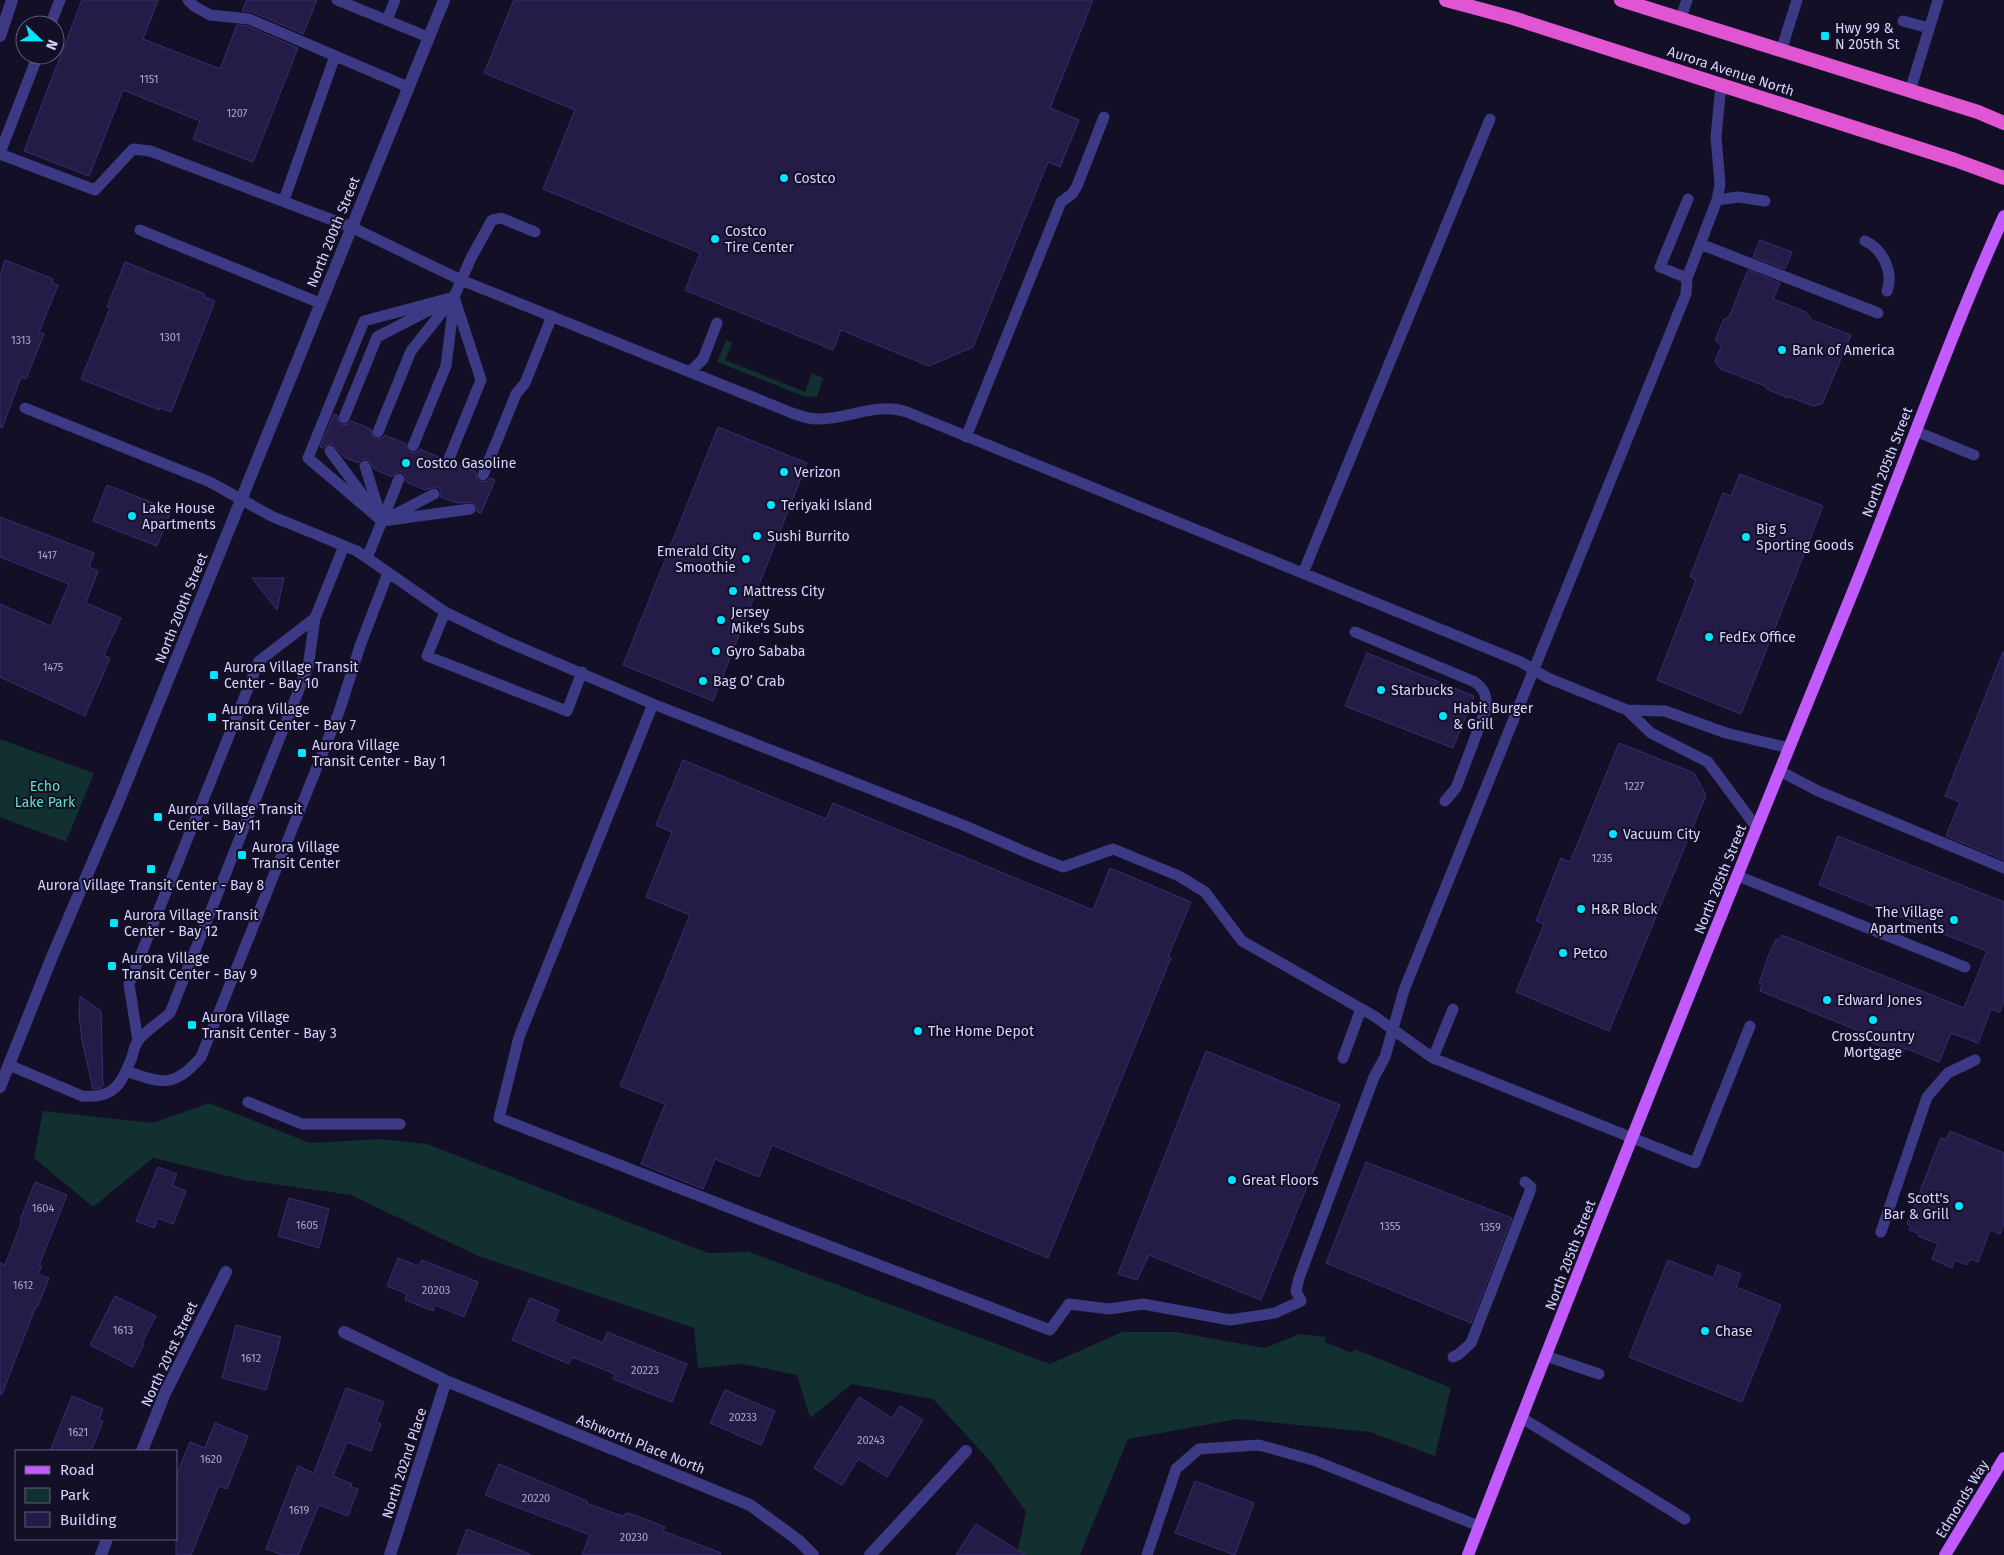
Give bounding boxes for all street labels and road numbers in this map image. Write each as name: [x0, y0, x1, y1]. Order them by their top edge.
street label: Aurora Avenue North: [1665, 43, 1796, 100]
street label: North 200th Street: [304, 174, 364, 290]
street label: North 205th Street: [1859, 404, 1917, 520]
street label: North 200th Street: [152, 550, 212, 666]
street label: North 205th Street: [1691, 821, 1751, 936]
street label: North 205th Street: [1542, 1197, 1600, 1313]
street label: North 201st Street: [138, 1298, 202, 1409]
street label: North 202nd Place: [379, 1406, 430, 1521]
street label: Ashworth Place North: [574, 1411, 708, 1478]
street label: Edmonds Way: [1932, 1457, 1992, 1541]

